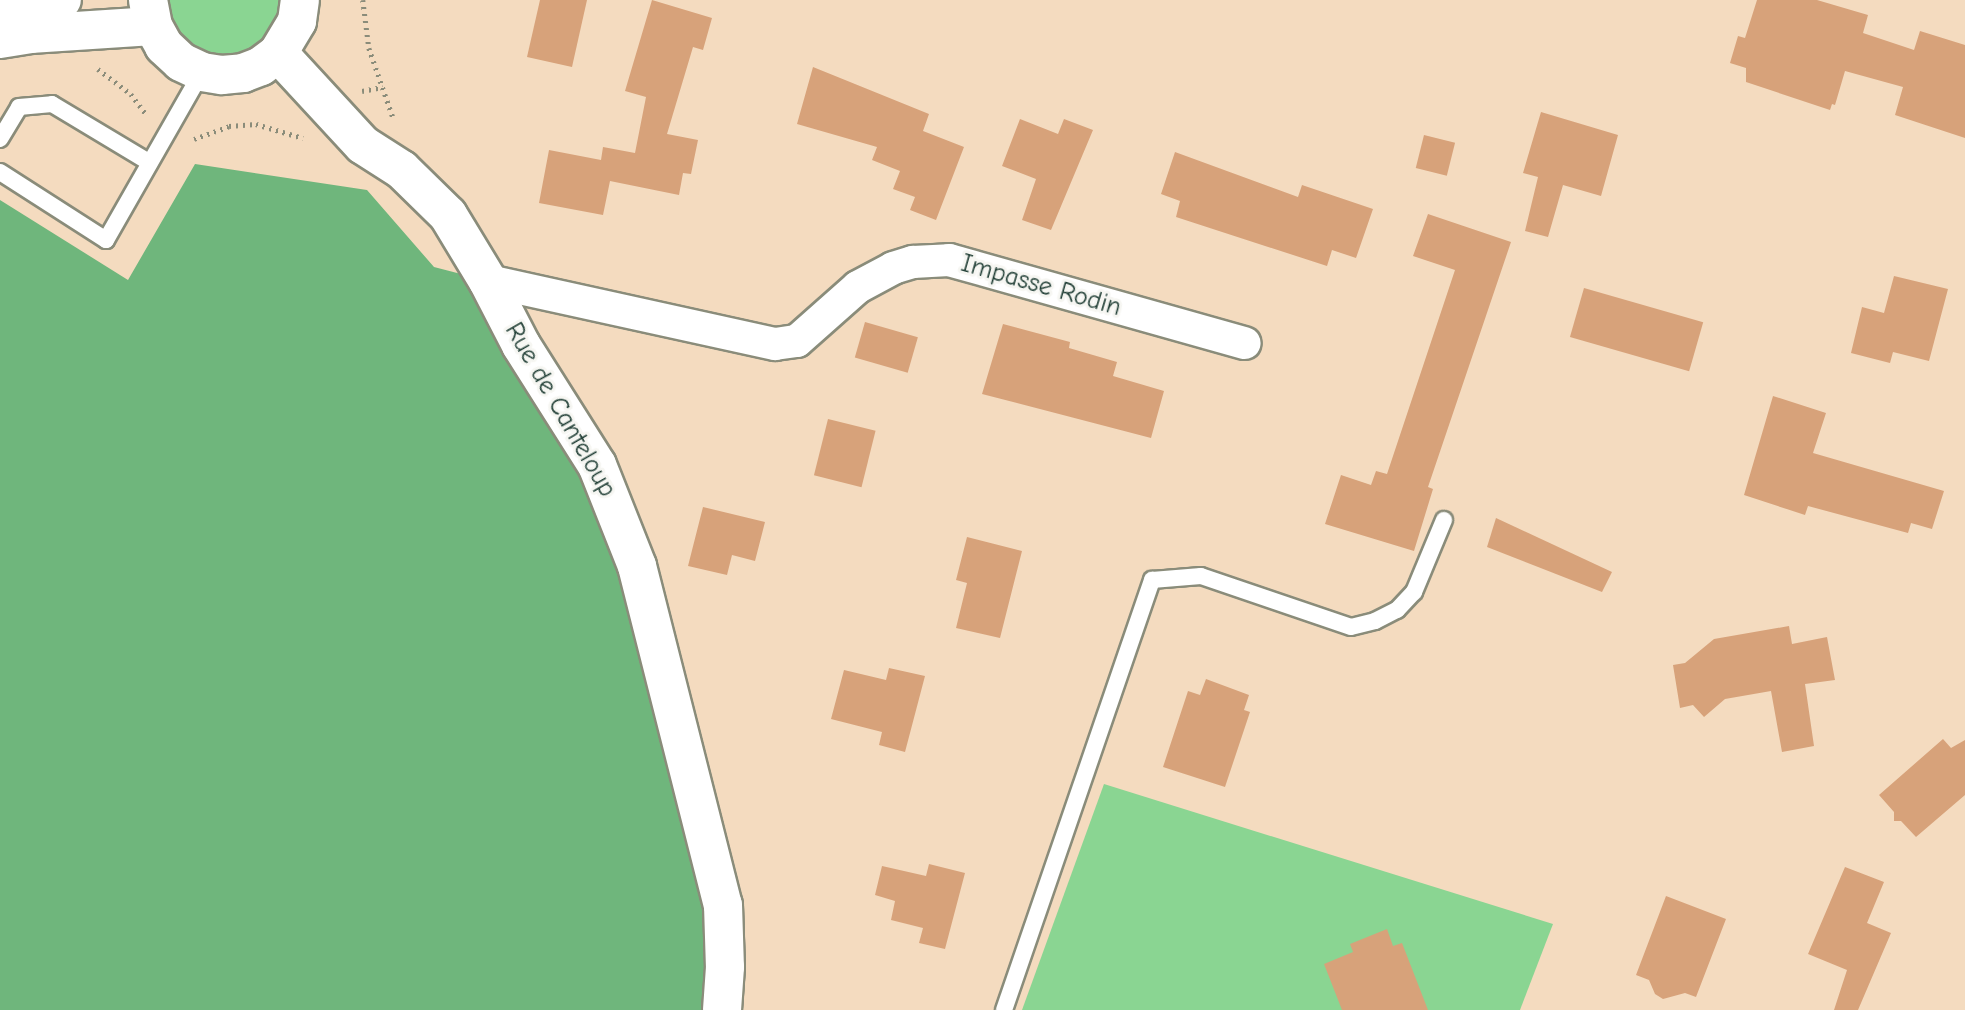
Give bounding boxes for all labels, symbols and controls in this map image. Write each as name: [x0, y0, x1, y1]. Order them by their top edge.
street label: Impasse Rodin: [957, 248, 1125, 324]
street label: Rue de Canteloup: [497, 317, 623, 503]

